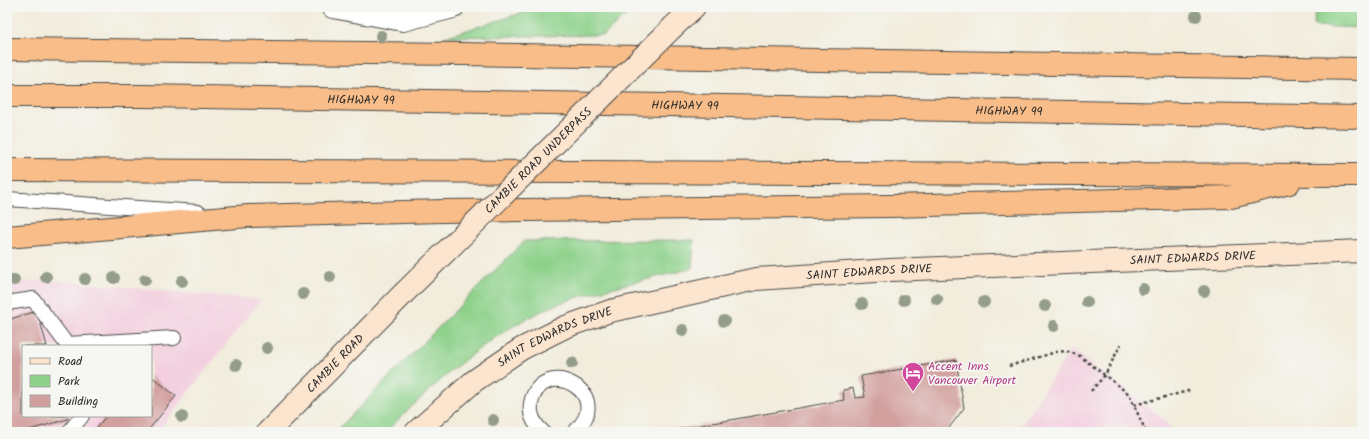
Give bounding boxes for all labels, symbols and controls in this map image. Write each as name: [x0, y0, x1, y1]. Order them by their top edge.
street label: HIGHWAY 99: [327, 90, 395, 110]
street label: HIGHWAY 99: [651, 95, 719, 115]
street label: HIGHWAY 99: [975, 101, 1043, 121]
street label: CAMBIE ROAD UNDERPASS: [480, 102, 597, 218]
street label: SAINT EDWARDS DRIVE: [1130, 246, 1257, 270]
street label: SAINT EDWARDS DRIVE: [806, 259, 934, 285]
street label: SAINT EDWARDS DRIVE: [493, 301, 616, 372]
street label: CAMBIE ROAD: [302, 329, 369, 397]
legend: [22, 345, 152, 417]
text: Road: [58, 352, 83, 371]
place label: Accent Inns Vancouver Airport: [928, 357, 1016, 390]
hotel icon: Accent Inns Vancouver Airport: [900, 360, 926, 393]
text: Park: [58, 372, 80, 391]
text: Building: [58, 392, 98, 411]

